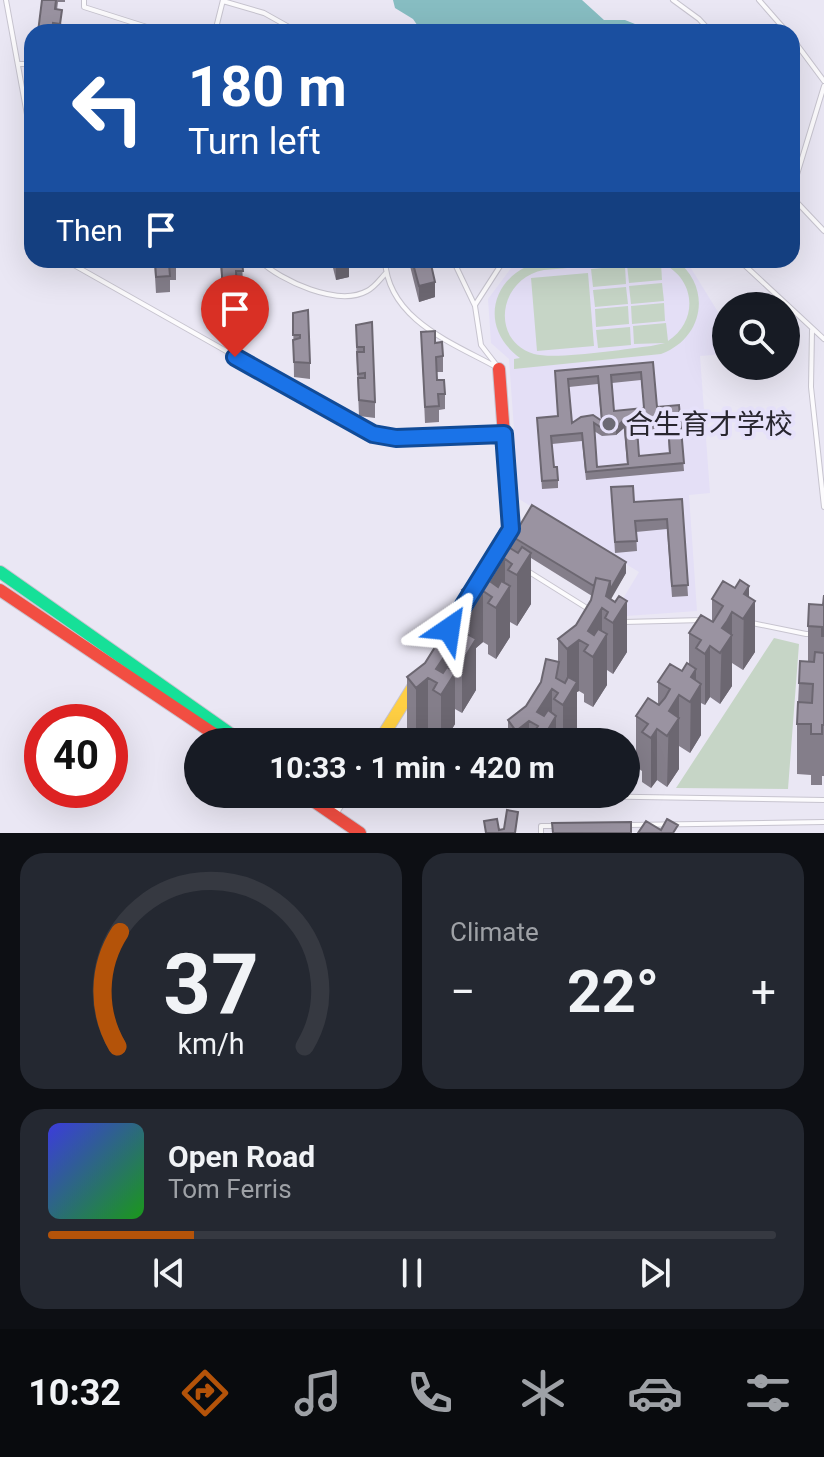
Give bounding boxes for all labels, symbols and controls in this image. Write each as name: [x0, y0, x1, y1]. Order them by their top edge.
text: 180 m: [188, 54, 347, 120]
icon: left: [56, 56, 160, 160]
text: Turn left: [188, 121, 321, 163]
icon: arrive: [139, 208, 183, 252]
text: Then: [56, 213, 123, 248]
pin: [201, 275, 269, 357]
icon: arrive: [213, 287, 257, 331]
map controls: [712, 292, 800, 380]
button: search: [712, 292, 800, 380]
place label: 合生育才学校: [625, 408, 793, 441]
marker: 合生育才学校: [600, 415, 618, 433]
position arrow: [407, 587, 491, 671]
speed limit sign: 40: [24, 704, 128, 808]
text: 10:33 · 1 min · 420 m: [269, 750, 555, 785]
text: Climate: [450, 917, 539, 947]
text: 37: [163, 936, 259, 1033]
text: 22°: [567, 956, 659, 1027]
text: −: [450, 966, 475, 1018]
text: +: [751, 966, 776, 1018]
text: km/h: [177, 1027, 245, 1061]
text: Open Road: [168, 1139, 315, 1174]
text: Tom Ferris: [168, 1174, 292, 1204]
icon: previous: [147, 1251, 191, 1295]
icon: pause: [390, 1251, 434, 1295]
icon: next: [633, 1251, 677, 1295]
icon: directions: [177, 1365, 233, 1421]
icon: music: [290, 1365, 346, 1421]
icon: phone: [402, 1365, 458, 1421]
icon: climate: [515, 1365, 571, 1421]
icon: car: [627, 1365, 683, 1421]
icon: filters: [740, 1365, 796, 1421]
text: 10:32: [28, 1372, 121, 1414]

